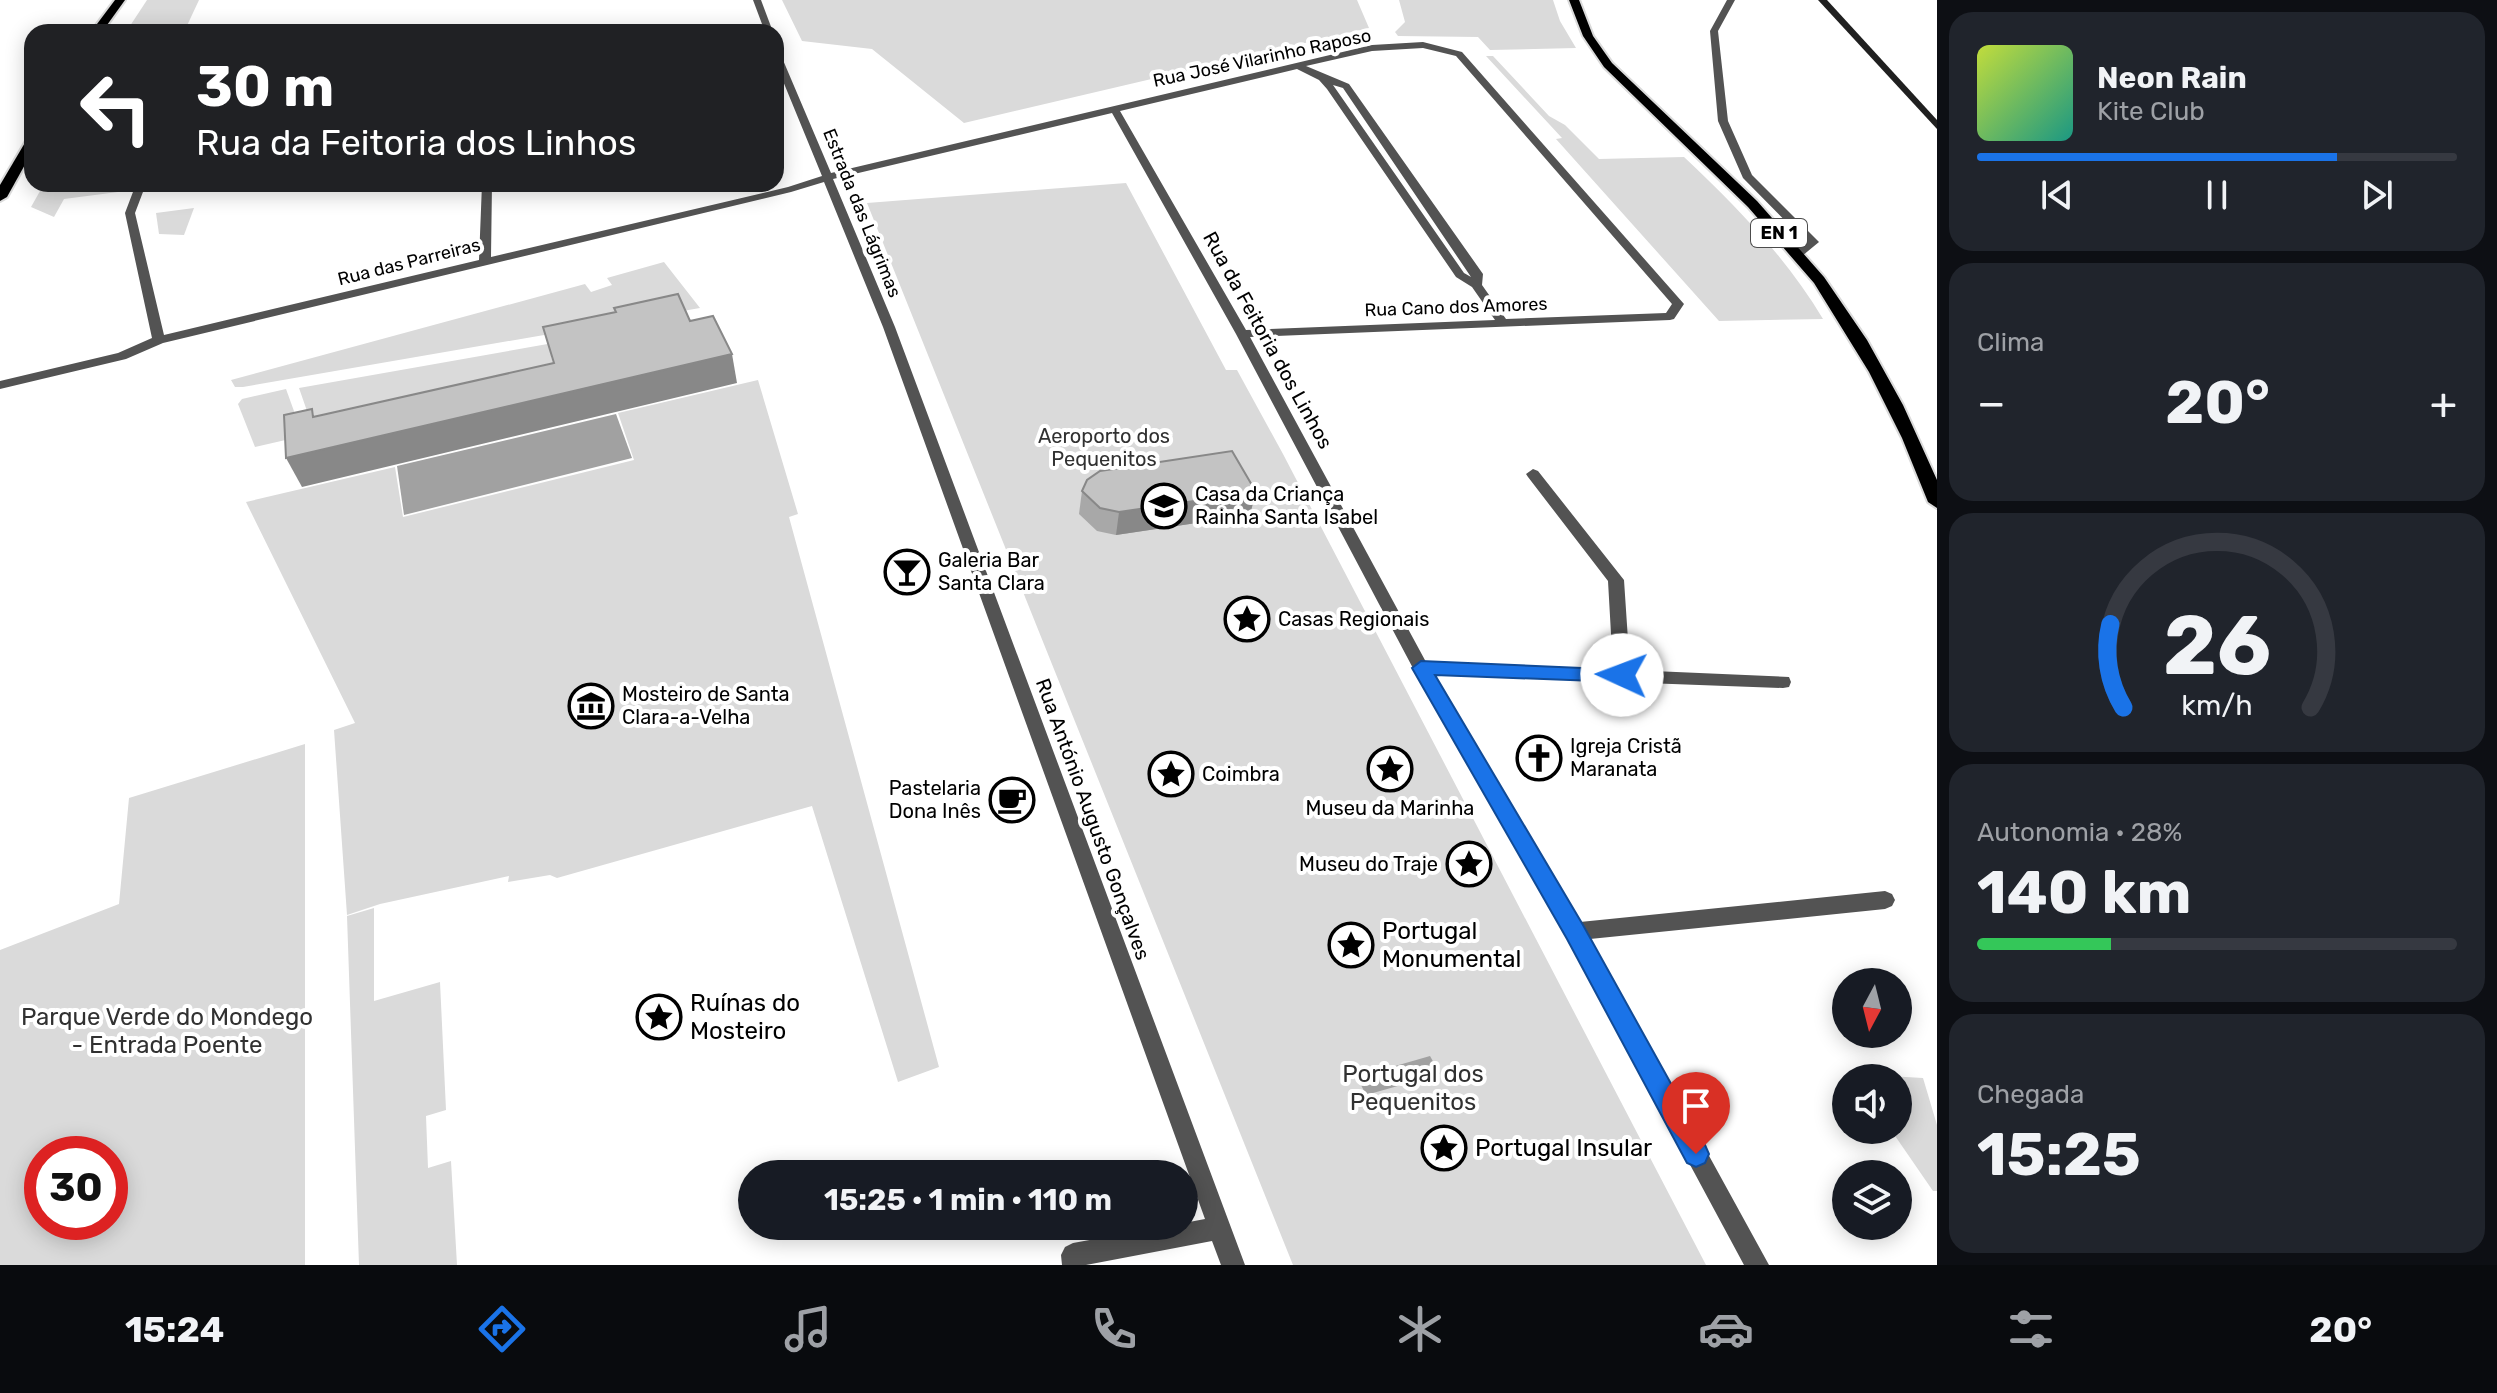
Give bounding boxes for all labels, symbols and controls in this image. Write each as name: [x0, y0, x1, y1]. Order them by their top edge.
street label: Rua José Vilarinho Raposo: [1151, 24, 1373, 92]
text: 30 m: [196, 54, 334, 120]
icon: left: [64, 56, 168, 160]
text: Neon Rain: [2097, 60, 2247, 96]
text: Kite Club: [2097, 96, 2205, 127]
text: Rua da Feitoria dos Linhos: [196, 121, 636, 164]
street label: Estrada das Lágrimas: [818, 125, 906, 301]
icon: previous: [2035, 173, 2079, 217]
icon: pause: [2195, 173, 2239, 217]
icon: next: [2355, 173, 2399, 217]
road number: EN 1: [1751, 219, 1807, 247]
street label: Rua da Feitoria dos Linhos: [1198, 227, 1338, 453]
street label: Rua das Parreiras: [335, 234, 483, 290]
street label: Rua Cano dos Amores: [1364, 293, 1548, 321]
text: Clima: [1977, 327, 2044, 358]
text: 20°: [2165, 367, 2270, 438]
text: −: [1977, 377, 2006, 429]
text: +: [2430, 377, 2457, 429]
park label: Aeroporto dos Pequenitos: [1038, 424, 1170, 471]
school or university icon: Casa da Criança Rainha Santa Isabel: [1140, 482, 1188, 530]
place label: Casa da Criança Rainha Santa Isabel: [1195, 482, 1378, 529]
bar icon: Galeria Bar Santa Clara: [883, 548, 931, 596]
place label: Galeria Bar Santa Clara: [938, 548, 1045, 595]
place icon: Casas Regionais: [1223, 595, 1271, 643]
text: 26: [2163, 596, 2271, 695]
place label: Casas Regionais: [1278, 607, 1429, 631]
position arrow: [1580, 633, 1664, 717]
street label: Rua António Augusto Gonçalves: [1031, 675, 1155, 963]
museum icon: Mosteiro de Santa Clara-a-Velha: [567, 682, 615, 730]
place label: Mosteiro de Santa Clara-a-Velha: [622, 682, 790, 729]
text: km/h: [2181, 689, 2253, 723]
church icon: Igreja Cristã Maranata: [1515, 734, 1563, 782]
place label: Igreja Cristã Maranata: [1570, 734, 1682, 781]
place icon: Museu da Marinha: [1366, 745, 1414, 793]
place icon: Coimbra: [1147, 750, 1195, 798]
place label: Coimbra: [1202, 762, 1280, 786]
place label: Pastelaria Dona Inês: [889, 776, 981, 823]
cafe icon: Pastelaria Dona Inês: [988, 776, 1036, 824]
place label: Museu da Marinha: [1306, 796, 1474, 820]
text: Autonomia · 28%: [1977, 817, 2182, 848]
place icon: Museu do Traje: [1445, 840, 1493, 888]
place label: Museu do Traje: [1299, 852, 1438, 876]
text: 140 km: [1977, 857, 2191, 928]
place label: Portugal Monumental: [1382, 917, 1521, 973]
place icon: Portugal Monumental: [1327, 921, 1375, 969]
north arrow: [1832, 968, 1912, 1048]
map controls: [1832, 968, 1912, 1240]
place label: Ruínas do Mosteiro: [690, 989, 800, 1045]
place icon: Ruínas do Mosteiro: [635, 993, 683, 1041]
park label: Parque Verde do Mondego - Entrada Poente: [21, 1003, 313, 1059]
park label: Portugal dos Pequenitos: [1342, 1060, 1484, 1116]
button: sound: [1832, 1064, 1912, 1144]
pin: [1662, 1072, 1730, 1154]
text: Chegada: [1977, 1079, 2084, 1110]
icon: arrive: [1674, 1084, 1718, 1128]
text: 15:25: [1977, 1119, 2141, 1190]
place icon: Portugal Insular: [1420, 1124, 1468, 1172]
place label: Portugal Insular: [1475, 1134, 1652, 1162]
speed limit sign: 30: [24, 1136, 128, 1240]
button: layers: [1832, 1160, 1912, 1240]
text: 15:25 · 1 min · 110 m: [824, 1182, 1112, 1218]
icon: directions: [474, 1301, 530, 1357]
icon: music: [780, 1301, 836, 1357]
icon: phone: [1086, 1301, 1142, 1357]
icon: climate: [1392, 1301, 1448, 1357]
icon: car: [1698, 1301, 1754, 1357]
icon: filters: [2003, 1301, 2059, 1357]
text: 15:24: [125, 1308, 224, 1351]
text: 20°: [2309, 1308, 2372, 1351]

